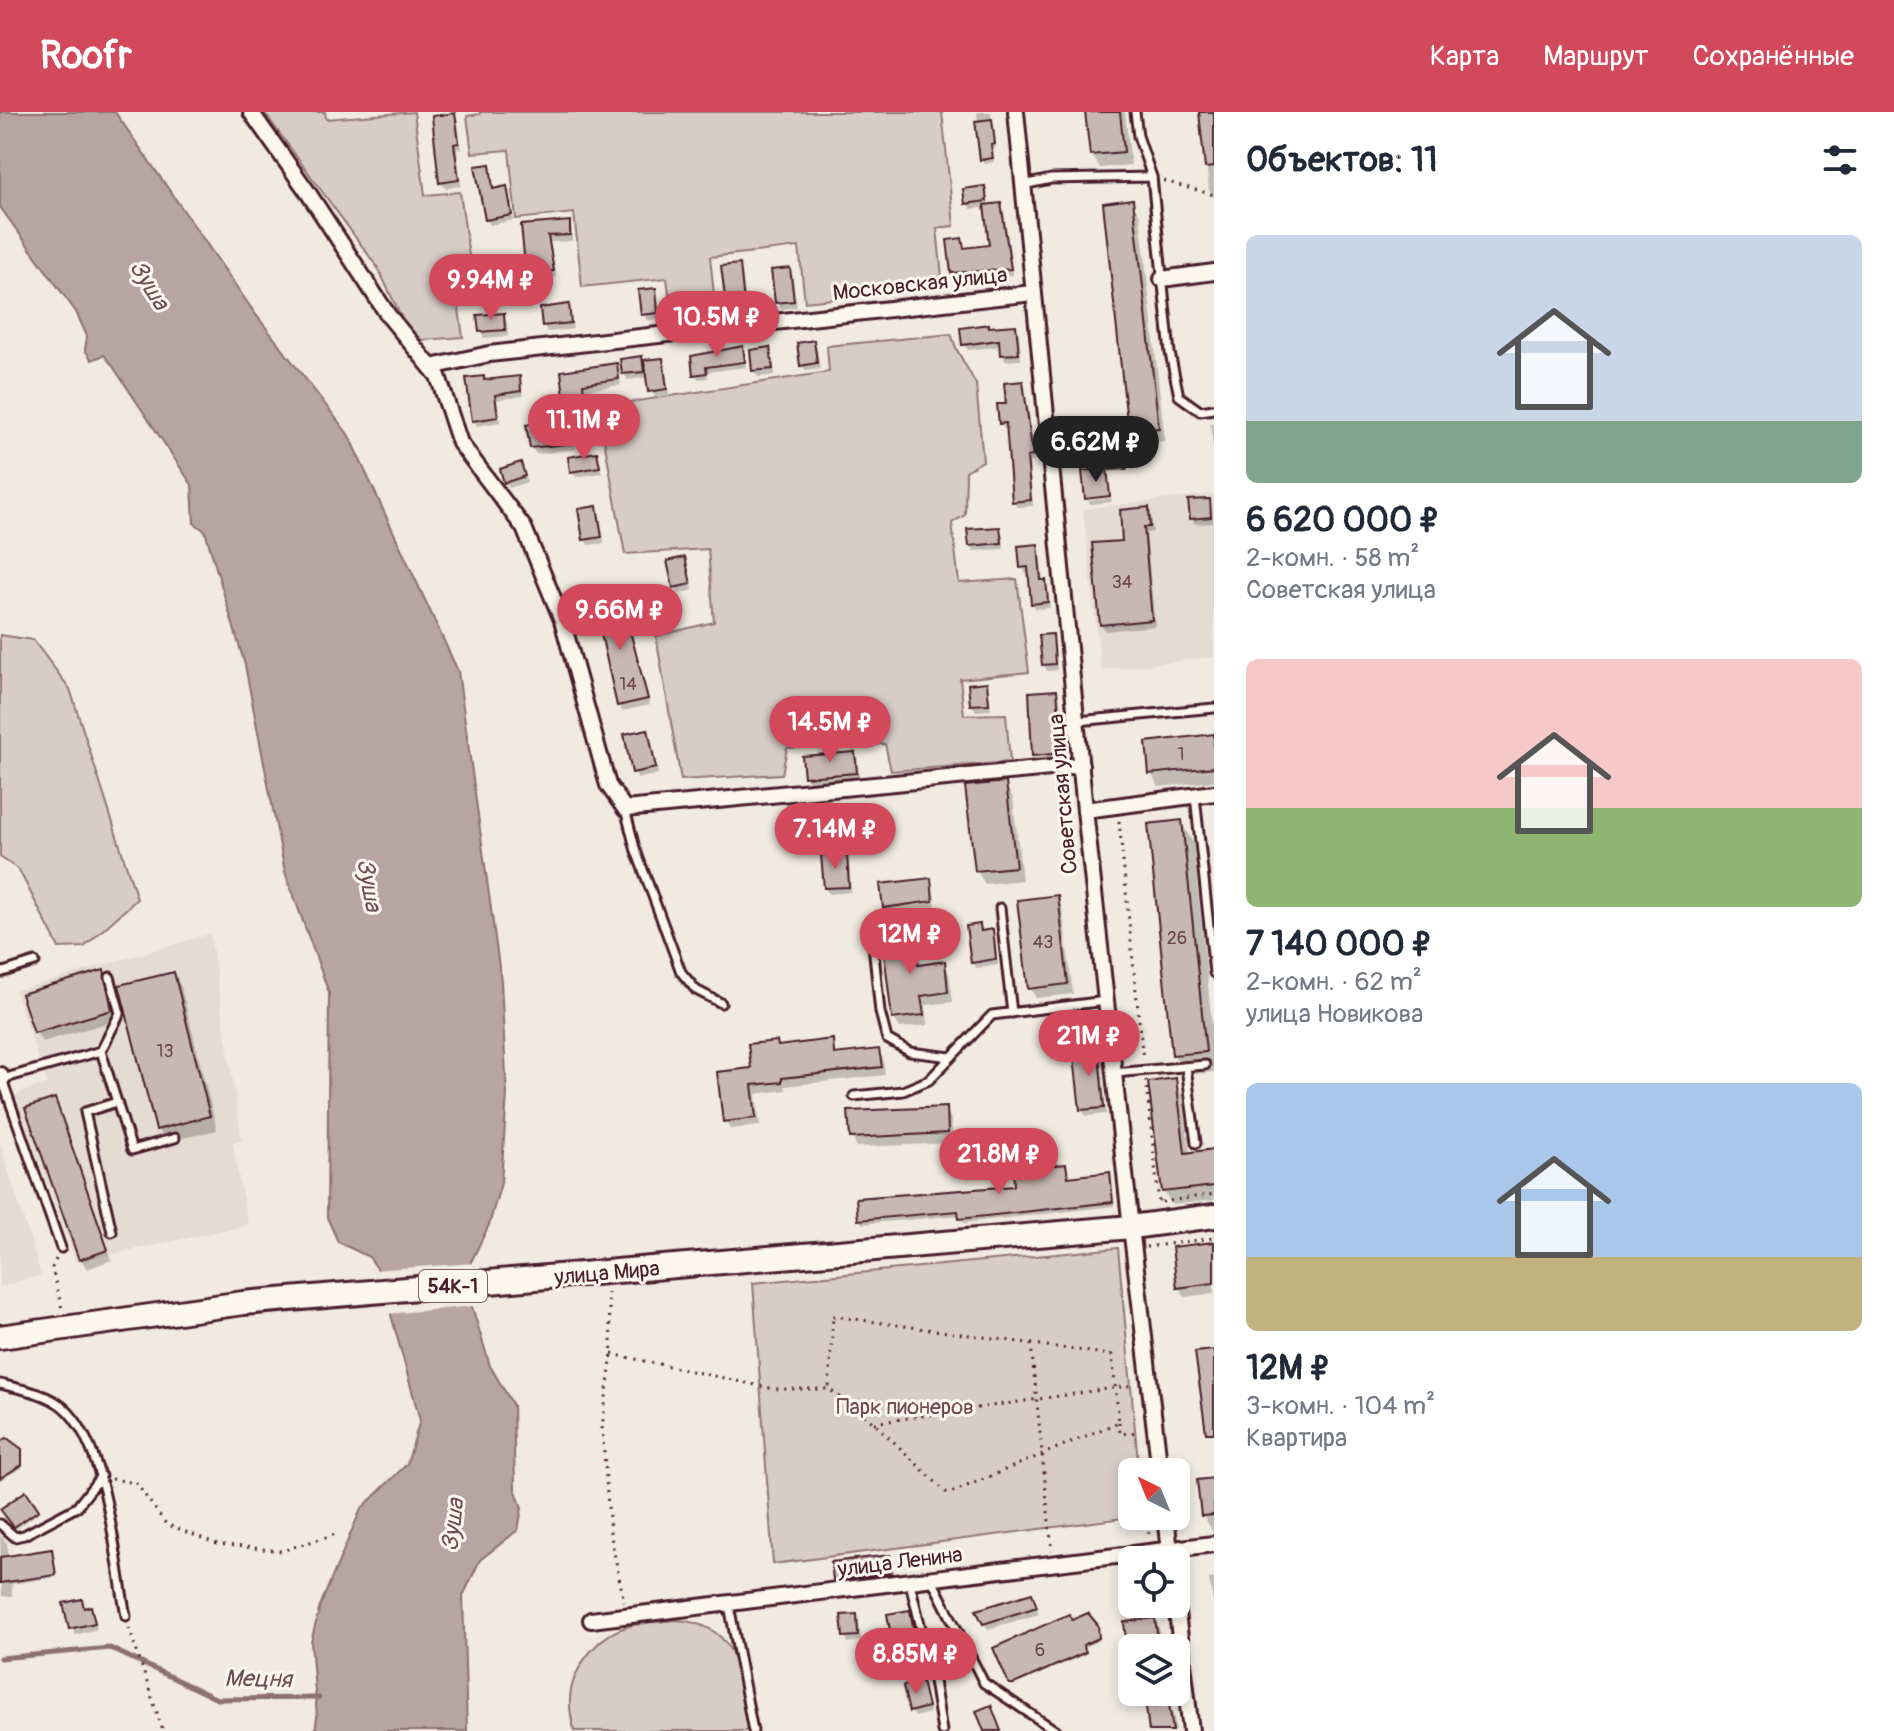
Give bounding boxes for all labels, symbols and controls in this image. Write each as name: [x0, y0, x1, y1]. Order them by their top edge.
text: Roofr: [40, 32, 132, 80]
text: Карта: [1430, 39, 1499, 74]
text: Маршрут: [1543, 39, 1649, 74]
text: Сохранённые: [1693, 39, 1854, 74]
icon: filters: [1818, 138, 1862, 182]
text: Объектов: 11: [1246, 139, 1438, 182]
pin: 9.94M ₽: [417, 254, 565, 322]
water label: Зуша: [123, 255, 176, 317]
street label: Московская улица: [831, 261, 1009, 307]
text: 9.94M ₽: [447, 264, 535, 296]
icon: home: [1482, 287, 1626, 431]
pin: 10.5M ₽: [643, 291, 791, 359]
text: 10.5M ₽: [673, 301, 761, 333]
pin: 11.1M ₽: [510, 394, 658, 462]
text: 11.1M ₽: [546, 404, 622, 436]
pin: 6.62M ₽: [1022, 416, 1170, 484]
text: 6.62M ₽: [1051, 426, 1141, 458]
text: 6 620 000 ₽: [1246, 499, 1440, 542]
text: 2-комн. · 58 m²: [1246, 542, 1419, 574]
house number: 34: [1112, 571, 1133, 594]
text: Советская улица: [1246, 574, 1436, 606]
pin: 9.66M ₽: [546, 584, 694, 652]
text: 9.66M ₽: [575, 594, 665, 626]
house number: 14: [619, 673, 637, 696]
pin: 14.5M ₽: [756, 696, 904, 764]
text: 14.5M ₽: [788, 706, 873, 738]
icon: home: [1482, 711, 1626, 855]
street label: Советская улица: [1042, 713, 1084, 875]
house number: 1: [1177, 743, 1185, 766]
pin: 7.14M ₽: [761, 803, 909, 871]
text: 7.14M ₽: [793, 813, 877, 845]
water label: Зуша: [350, 856, 388, 915]
pin: 12M ₽: [854, 908, 966, 976]
text: 12M ₽: [878, 918, 942, 950]
text: 7 140 000 ₽: [1246, 923, 1432, 966]
house number: 26: [1167, 927, 1187, 950]
house number: 43: [1033, 931, 1053, 954]
text: 2-комн. · 62 m²: [1246, 966, 1422, 998]
text: улица Новикова: [1246, 998, 1423, 1030]
pin: 21M ₽: [1033, 1010, 1145, 1078]
text: 21M ₽: [1057, 1020, 1121, 1052]
house number: 13: [156, 1040, 174, 1063]
pin: 21.8M ₽: [925, 1128, 1073, 1196]
icon: home: [1482, 1135, 1626, 1279]
text: 21.8M ₽: [957, 1138, 1041, 1170]
street label: улица Мира: [552, 1254, 661, 1292]
road number: 54К-1: [419, 1270, 487, 1302]
text: 12M ₽: [1246, 1347, 1331, 1390]
text: 3-комн. · 104 m²: [1246, 1390, 1435, 1422]
park label: Парк пионеров: [836, 1393, 974, 1421]
text: Квартира: [1246, 1422, 1347, 1454]
north arrow: [1118, 1458, 1190, 1530]
map controls: [1118, 1458, 1190, 1706]
water label: Зуша: [435, 1495, 471, 1553]
street label: улица Ленина: [835, 1540, 964, 1584]
button: locate: [1118, 1546, 1190, 1618]
pin: 8.85M ₽: [842, 1628, 990, 1696]
button: layers: [1118, 1634, 1190, 1706]
text: 8.85M ₽: [873, 1638, 959, 1670]
house number: 6: [1035, 1639, 1045, 1662]
water label: Мецня: [224, 1664, 295, 1694]

